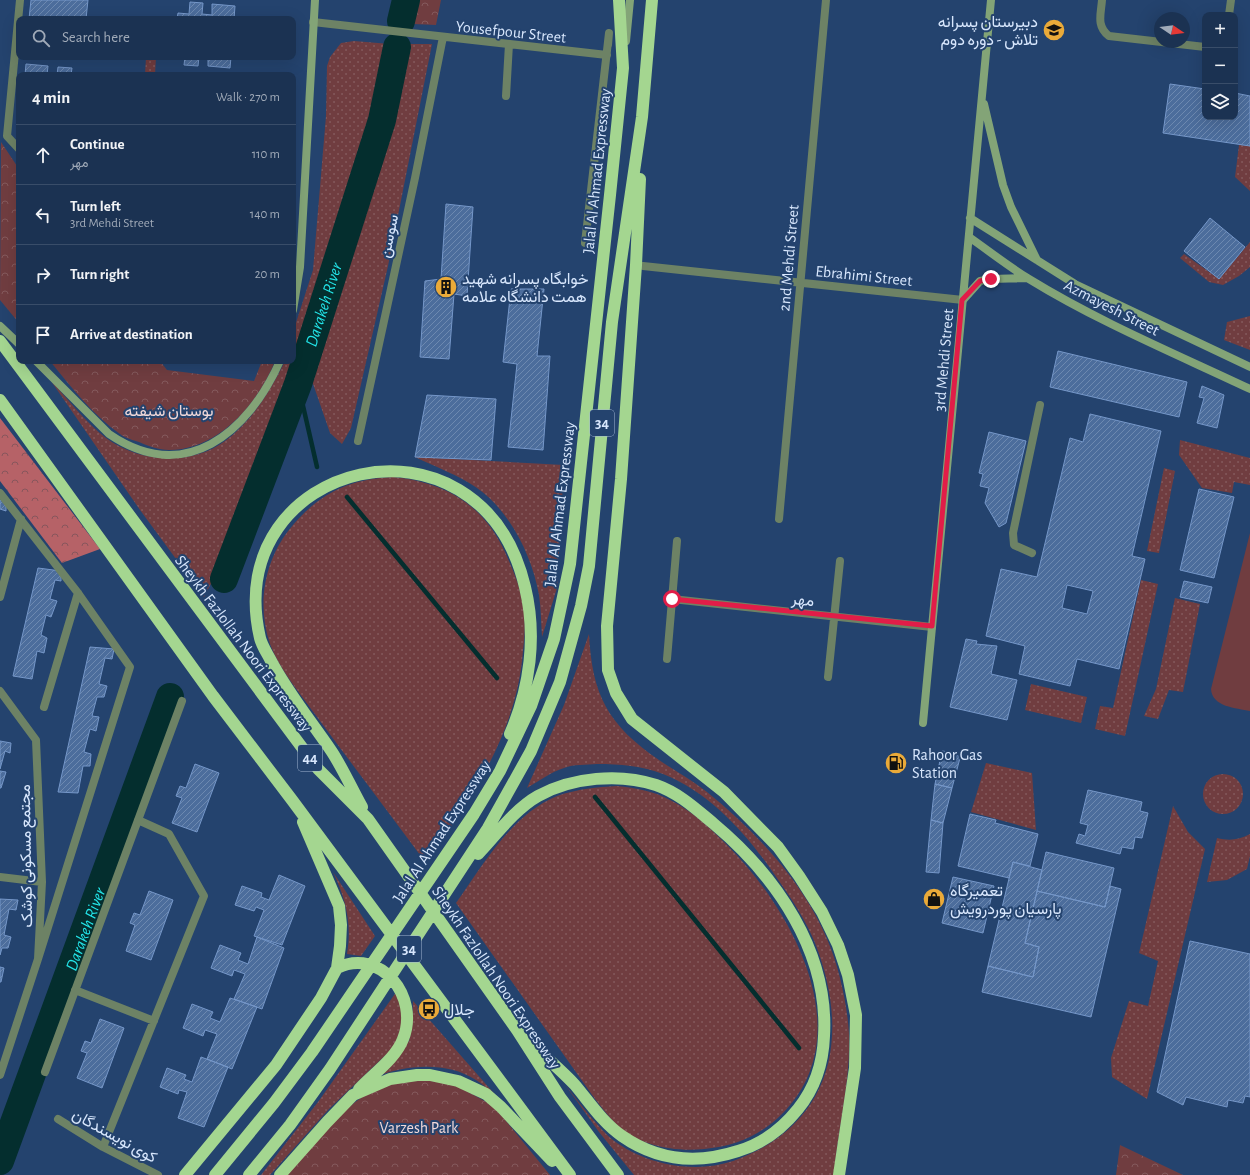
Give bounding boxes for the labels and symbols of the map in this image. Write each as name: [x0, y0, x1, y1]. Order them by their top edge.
north arrow: [1154, 12, 1190, 48]
place label: دبیرستان پسرانه تلاش - دوره دوم: [938, 14, 1038, 50]
school or university icon: دبیرستان پسرانه تلاش - دوره دوم: [1041, 17, 1067, 43]
street label: Yousefpour Street: [455, 18, 567, 46]
street label: Jalal Al Ahmad Expressway: [580, 88, 615, 255]
street label: 2nd Mehdi Street: [776, 204, 802, 312]
street label: سوسن: [377, 213, 403, 260]
water label: Darakeh River: [302, 260, 345, 349]
street label: Ebrahimi Street: [815, 263, 913, 289]
route end: [982, 270, 1000, 288]
place label: خوابگاه پسرانه شهید همت دانشگاه علامه: [462, 271, 589, 305]
building icon: خوابگاه پسرانه شهید همت دانشگاه علامه: [433, 274, 459, 300]
street label: Azmayesh Street: [1061, 277, 1162, 340]
street label: 3rd Mehdi Street: [932, 308, 956, 412]
park label: بوستان شیفته: [124, 403, 214, 421]
road number: 34: [590, 410, 614, 436]
street label: Jalal Al Ahmad Expressway: [542, 421, 579, 588]
street label: Sheykh Fazlollah Noori Expressway: [171, 552, 315, 735]
route start: [663, 590, 681, 608]
street label: مهر: [790, 591, 815, 611]
road number: 44: [298, 745, 322, 771]
place label: Rahoor Gas Station: [912, 747, 982, 781]
fuel station icon: Rahoor Gas Station: [883, 750, 909, 776]
street label: Jalal Al Ahmad Expressway: [390, 757, 495, 906]
street label: مجتمع مسکونی کوشک: [17, 784, 38, 928]
street label: Sheykh Fazlollah Noori Expressway: [428, 883, 563, 1072]
place label: تعمیرگاه پارسیان پوردرویش: [950, 883, 1061, 920]
water label: Darakeh River: [63, 885, 109, 973]
shop icon: تعمیرگاه پارسیان پوردرویش: [921, 886, 947, 912]
road number: 34: [397, 936, 421, 962]
bus stop icon: جلال: [416, 996, 442, 1022]
place label: جلال: [444, 1002, 475, 1019]
street label: کوی نویسندگان: [68, 1106, 160, 1167]
park label: Varzesh Park: [380, 1120, 459, 1136]

